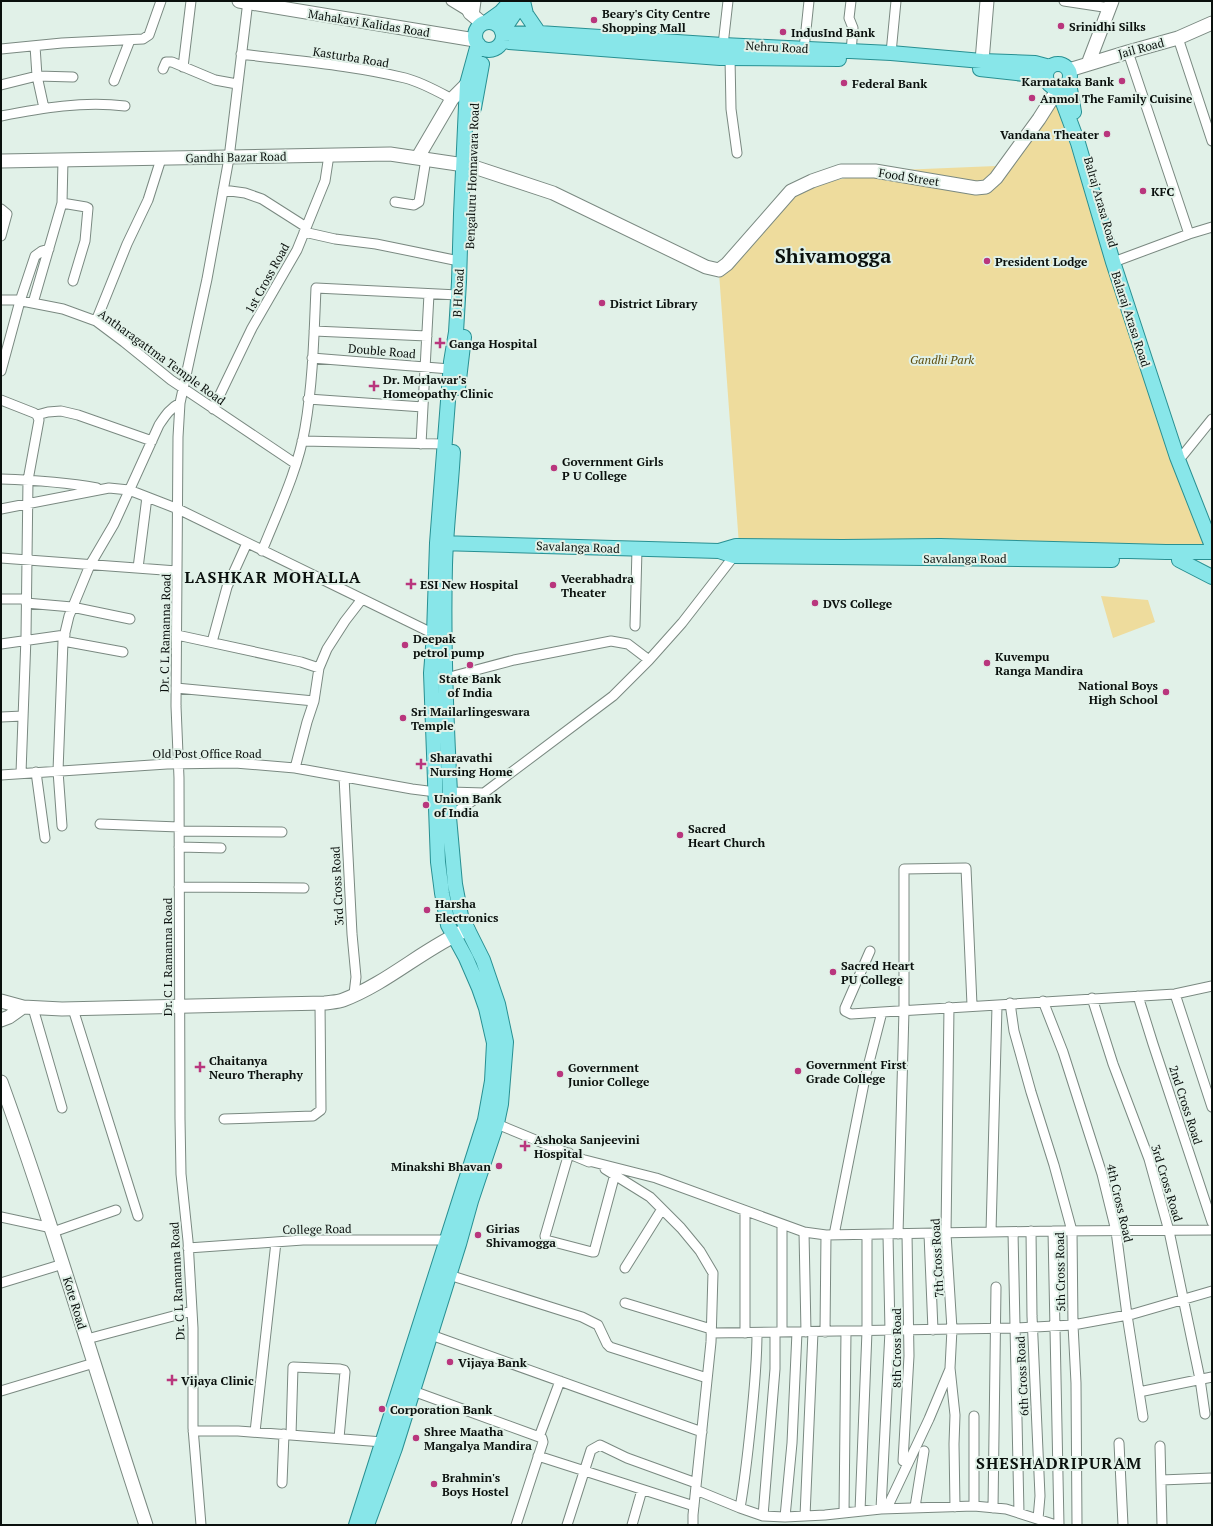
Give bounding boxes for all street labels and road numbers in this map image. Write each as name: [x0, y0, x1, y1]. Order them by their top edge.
street label: Mahakavi Kalidas Road: [307, 6, 431, 40]
street label: Jail Road: [1116, 35, 1166, 61]
street label: Nehru Road: [745, 38, 809, 56]
street label: Kasturba Road: [312, 44, 391, 71]
street label: Bengaluru Honnavara Road: [462, 102, 482, 249]
street label: Gandhi Bazar Road: [185, 149, 287, 165]
street label: Balraj Arasa Road: [1081, 155, 1121, 249]
street label: Food Street: [878, 165, 941, 189]
street label: 1st Cross Road: [242, 240, 293, 316]
street label: B H Road: [449, 268, 467, 318]
street label: Balaraj Arasa Road: [1108, 269, 1154, 369]
street label: Antharagattma Temple Road: [96, 306, 229, 408]
street label: Double Road: [348, 341, 417, 361]
street label: Savalanga Road: [536, 538, 620, 556]
street label: Savalanga Road: [923, 551, 1007, 566]
street label: Dr. C L Ramanna Road: [156, 573, 174, 692]
street label: Old Post Office Road: [152, 746, 262, 761]
street label: 3rd Cross Road: [327, 846, 347, 926]
street label: Dr. C L Ramanna Road: [160, 897, 175, 1016]
street label: 2nd Cross Road: [1166, 1064, 1206, 1147]
street label: 3rd Cross Road: [1148, 1143, 1186, 1224]
street label: 4th Cross Road: [1104, 1162, 1136, 1244]
street label: 7th Cross Road: [927, 1218, 947, 1298]
street label: Dr. C L Ramanna Road: [166, 1221, 188, 1341]
street label: College Road: [282, 1221, 352, 1237]
street label: 5th Cross Road: [1052, 1232, 1068, 1312]
street label: Kote Road: [60, 1275, 90, 1331]
street label: 8th Cross Road: [889, 1308, 904, 1388]
street label: 6th Cross Road: [1012, 1335, 1032, 1416]

